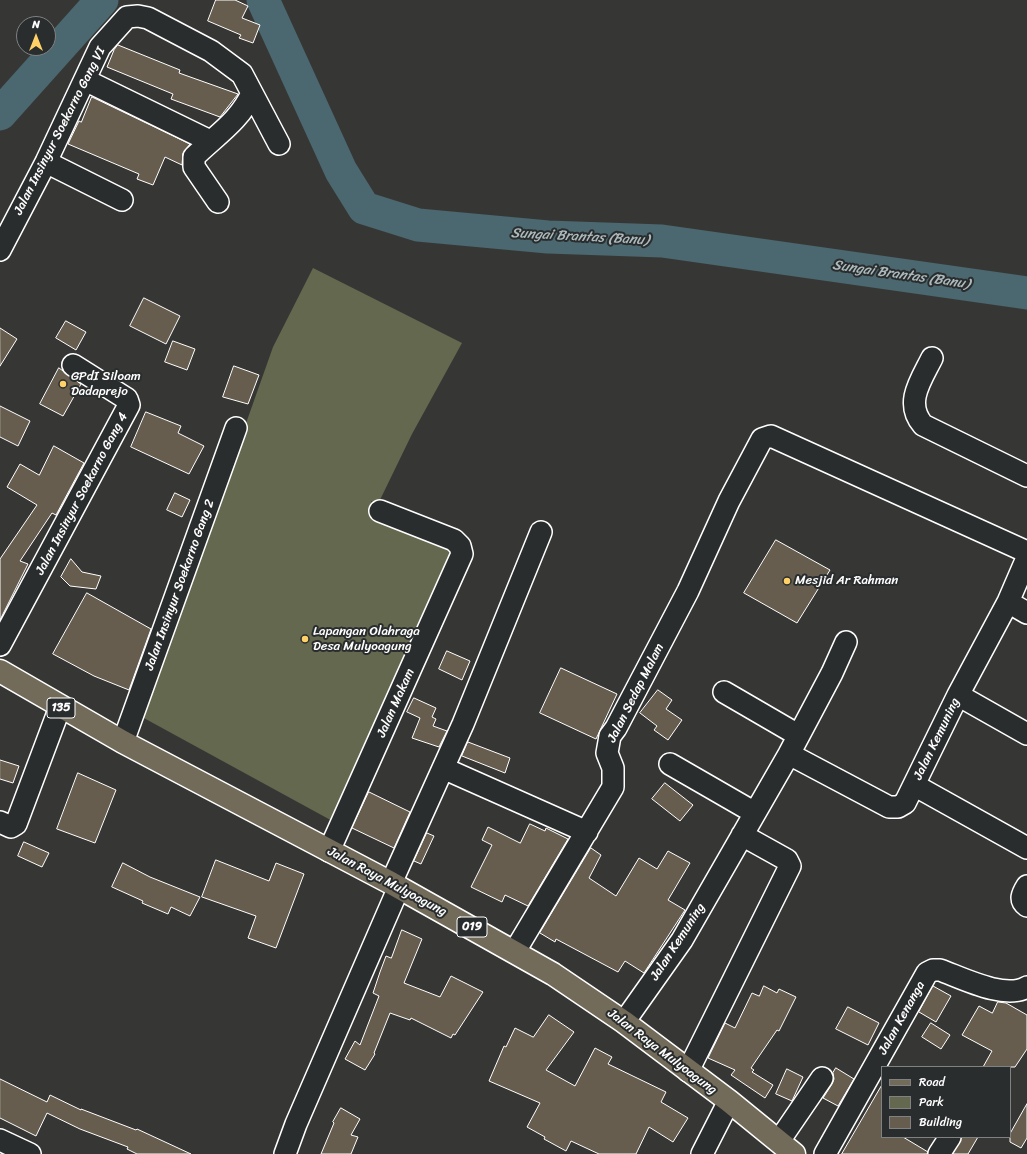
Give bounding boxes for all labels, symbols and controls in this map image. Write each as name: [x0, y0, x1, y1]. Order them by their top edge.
text: N: [32, 15, 40, 34]
north arrow: [16, 16, 56, 56]
street label: Jalan Insinyur Soekarno Gang VI: [11, 45, 109, 217]
water label: Sungai Brantas (Banu): [511, 225, 649, 249]
water label: Sungai Brantas (Banu): [831, 257, 971, 293]
place label: GPdI Siloam Dadaprejo: [71, 369, 141, 400]
marker: GPdI Siloam Dadaprejo: [58, 379, 68, 389]
street label: Jalan Insinyur Soekarno Gang 4: [33, 410, 131, 578]
street label: Jalan Insinyur Soekarno Gang 2: [142, 497, 218, 673]
place label: Mesjid Ar Rahman: [795, 573, 898, 589]
marker: Mesjid Ar Rahman: [782, 576, 792, 586]
place label: Lapangan Olahraga Desa Mulyoagung: [313, 624, 420, 655]
marker: Lapangan Olahraga Desa Mulyoagung: [300, 634, 310, 644]
street label: Jalan Sedap Malam: [604, 641, 668, 745]
street label: Jalan Makam: [374, 666, 418, 740]
street label: Jalan Kemuning: [910, 696, 964, 782]
road number: 135: [47, 698, 75, 718]
street label: Jalan Raya Mulyoagung: [325, 844, 449, 920]
street label: Jalan Kemuning: [647, 900, 709, 984]
road number: 019: [457, 917, 487, 937]
street label: Jalan Kenanga: [875, 979, 929, 1057]
street label: Jalan Raya Mulyoagung: [604, 1006, 720, 1098]
legend: [881, 1066, 1011, 1138]
text: Road: [919, 1071, 945, 1093]
text: Park: [919, 1091, 944, 1113]
text: Building: [919, 1111, 962, 1133]

